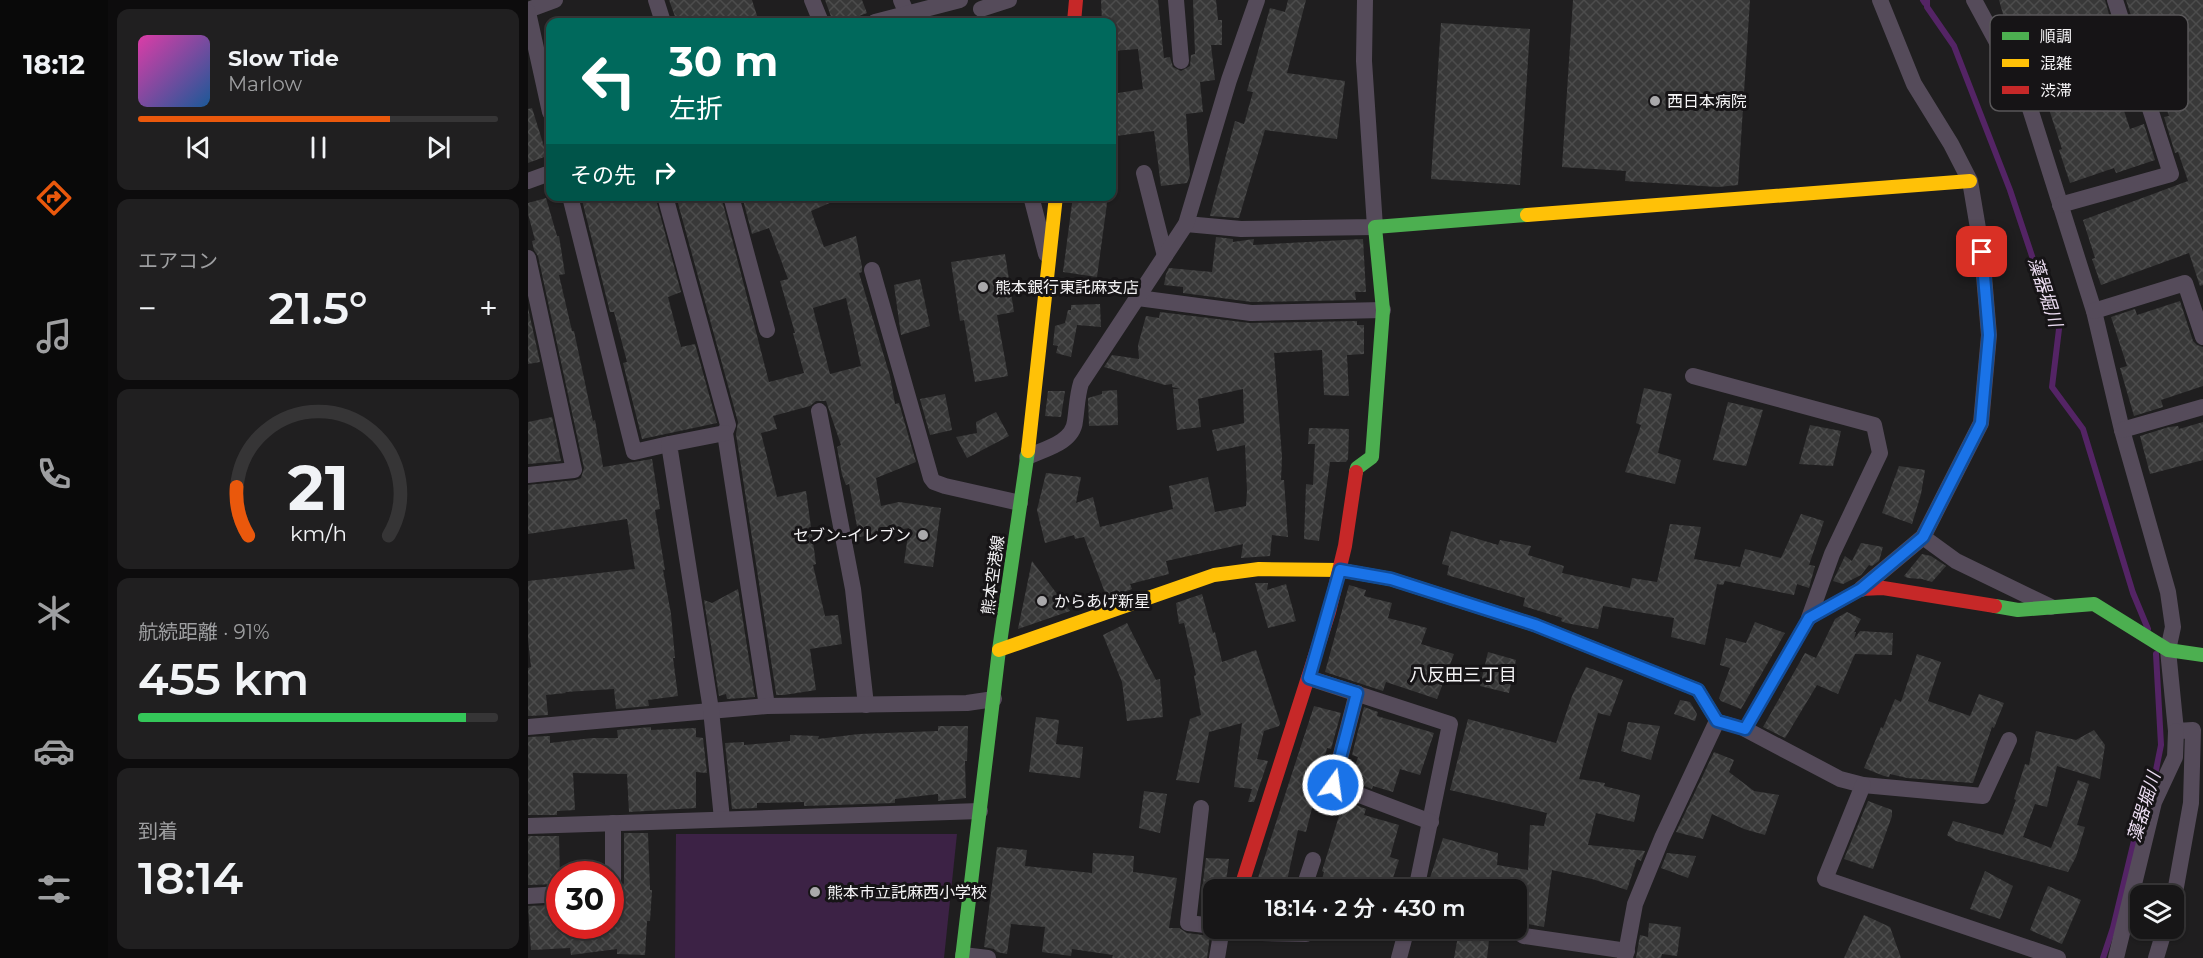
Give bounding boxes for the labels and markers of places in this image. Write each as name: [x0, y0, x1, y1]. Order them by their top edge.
place label: 西日本病院: [1667, 92, 1747, 111]
marker: 西日本病院: [1648, 94, 1662, 108]
pin: [1956, 226, 2007, 277]
place label: 熊本銀行東託麻支店: [995, 278, 1139, 297]
marker: 熊本銀行東託麻支店: [976, 280, 990, 294]
place label: セブン-イレブン: [793, 526, 911, 545]
marker: セブン-イレブン: [916, 528, 930, 542]
place label: からあげ新星: [1054, 592, 1150, 611]
marker: からあげ新星: [1035, 594, 1049, 608]
place label: 熊本市立託麻西小学校: [827, 883, 987, 902]
marker: 熊本市立託麻西小学校: [808, 885, 822, 899]

